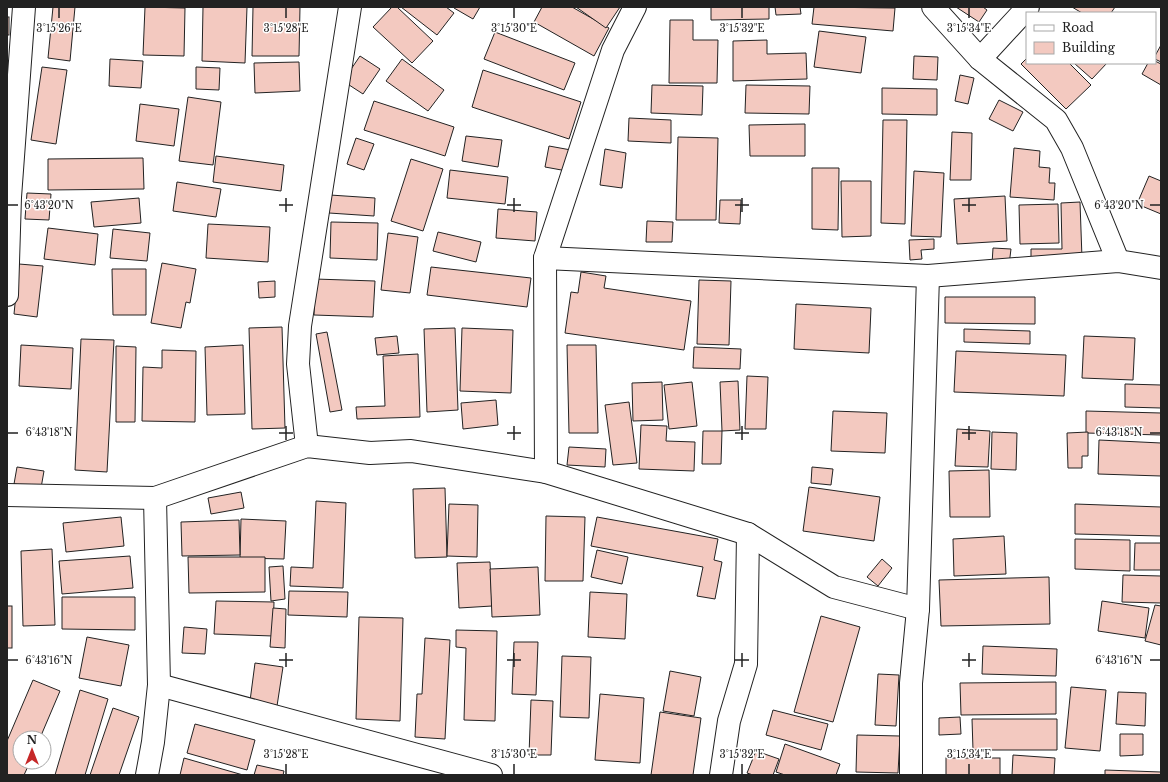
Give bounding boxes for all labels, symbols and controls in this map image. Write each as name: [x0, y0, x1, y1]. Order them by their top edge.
legend: [1026, 12, 1156, 64]
text: Road: [1062, 20, 1094, 35]
text: 3°15'26"E: [36, 22, 82, 35]
text: 3°15'28"E: [263, 22, 309, 35]
text: 3°15'30"E: [491, 22, 537, 35]
text: 3°15'32"E: [719, 22, 765, 35]
text: 3°15'34"E: [947, 22, 991, 35]
text: Building: [1062, 40, 1116, 55]
text: 6°43'20"N: [24, 199, 74, 212]
text: 6°43'20"N: [1094, 199, 1144, 212]
text: 6°43'18"N: [26, 426, 72, 439]
text: 6°43'18"N: [1096, 426, 1142, 439]
text: 6°43'16"N: [25, 654, 73, 667]
text: 6°43'16"N: [1095, 654, 1143, 667]
north arrow: [12, 730, 52, 770]
text: N: [27, 733, 38, 747]
text: 3°15'28"E: [263, 748, 309, 761]
text: 3°15'30"E: [491, 748, 537, 761]
text: 3°15'32"E: [719, 748, 765, 761]
text: 3°15'34"E: [947, 748, 991, 761]

